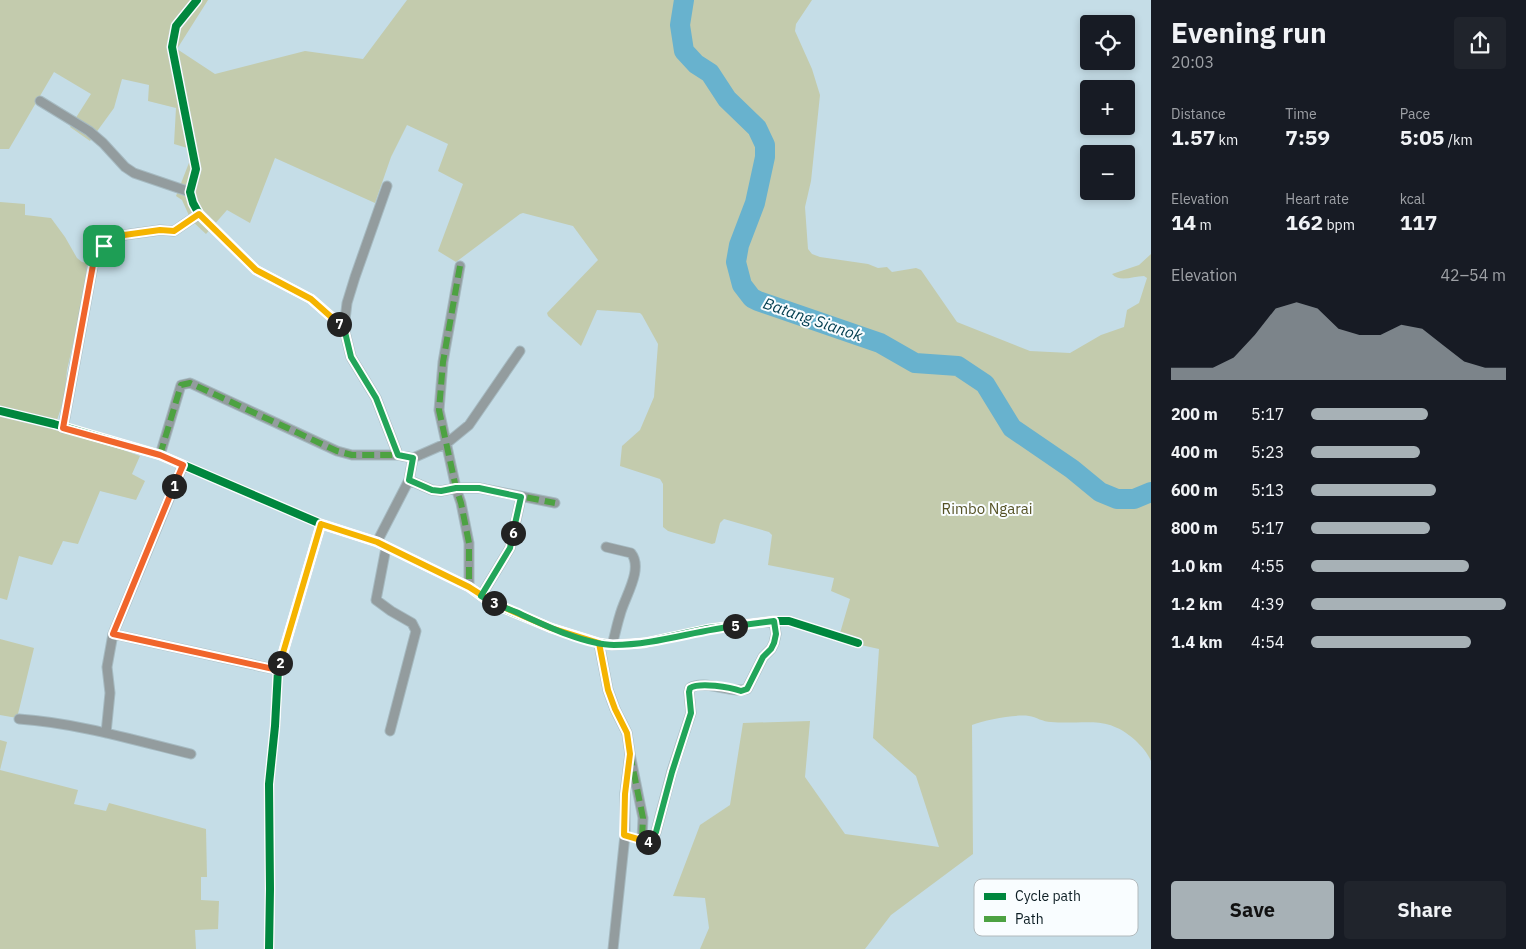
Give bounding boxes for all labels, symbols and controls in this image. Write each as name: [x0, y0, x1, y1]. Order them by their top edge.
text: Evening run: [1171, 14, 1327, 51]
map controls: [1080, 15, 1135, 200]
button: locate: [1080, 15, 1135, 70]
button: share: [1454, 17, 1506, 69]
text: 20:03: [1171, 52, 1214, 72]
button: +: [1080, 80, 1135, 135]
text: Distance: [1171, 105, 1226, 123]
text: Time: [1285, 105, 1317, 123]
text: Pace: [1400, 105, 1430, 123]
text: 1.57: [1171, 123, 1215, 151]
text: 7:59: [1285, 123, 1330, 151]
text: 5:05: [1400, 123, 1444, 151]
text: km: [1215, 131, 1238, 149]
text: /km: [1444, 131, 1473, 149]
button: −: [1080, 145, 1135, 200]
text: Elevation: [1171, 190, 1229, 208]
text: Heart rate: [1285, 190, 1349, 208]
text: kcal: [1400, 190, 1425, 208]
text: 14: [1171, 208, 1196, 236]
text: 162: [1285, 208, 1323, 236]
text: 117: [1400, 208, 1437, 236]
text: m: [1196, 216, 1212, 234]
text: bpm: [1323, 216, 1355, 234]
pin: [83, 225, 125, 267]
icon: arrive: [90, 232, 118, 260]
text: Elevation: [1171, 265, 1237, 285]
text: 42–54 m: [1440, 265, 1506, 285]
water label: Batang Sianok: [761, 293, 866, 346]
pin: 7: [326, 312, 352, 336]
text: 7: [335, 315, 344, 333]
text: 200 m: [1171, 404, 1218, 424]
text: 5:17: [1251, 404, 1284, 424]
text: 400 m: [1171, 442, 1218, 462]
text: 5:23: [1251, 442, 1284, 462]
pin: 1: [162, 474, 186, 498]
text: 1: [170, 477, 179, 495]
text: 600 m: [1171, 480, 1218, 500]
text: 5:13: [1251, 480, 1284, 500]
park label: Rimbo Ngarai: [942, 499, 1032, 518]
text: 800 m: [1171, 518, 1218, 538]
text: 5:17: [1251, 518, 1284, 538]
pin: 6: [500, 520, 526, 546]
text: 6: [509, 524, 518, 542]
text: 1.0 km: [1171, 556, 1222, 576]
text: 4:55: [1251, 556, 1284, 576]
pin: 3: [482, 590, 506, 616]
text: 3: [490, 594, 499, 612]
text: 1.2 km: [1171, 594, 1222, 614]
text: 4:39: [1251, 594, 1284, 614]
pin: 5: [722, 614, 748, 638]
text: 5: [731, 617, 740, 635]
text: 1.4 km: [1171, 632, 1222, 652]
text: 4:54: [1251, 632, 1284, 652]
pin: 2: [268, 650, 292, 676]
text: 2: [276, 654, 285, 672]
pin: 4: [636, 830, 660, 854]
text: 4: [644, 833, 653, 851]
legend: [974, 879, 1138, 936]
button: Save: [1171, 881, 1334, 939]
button: Share: [1344, 881, 1506, 939]
text: Cycle path: [1015, 887, 1081, 905]
text: Path: [1015, 910, 1044, 928]

